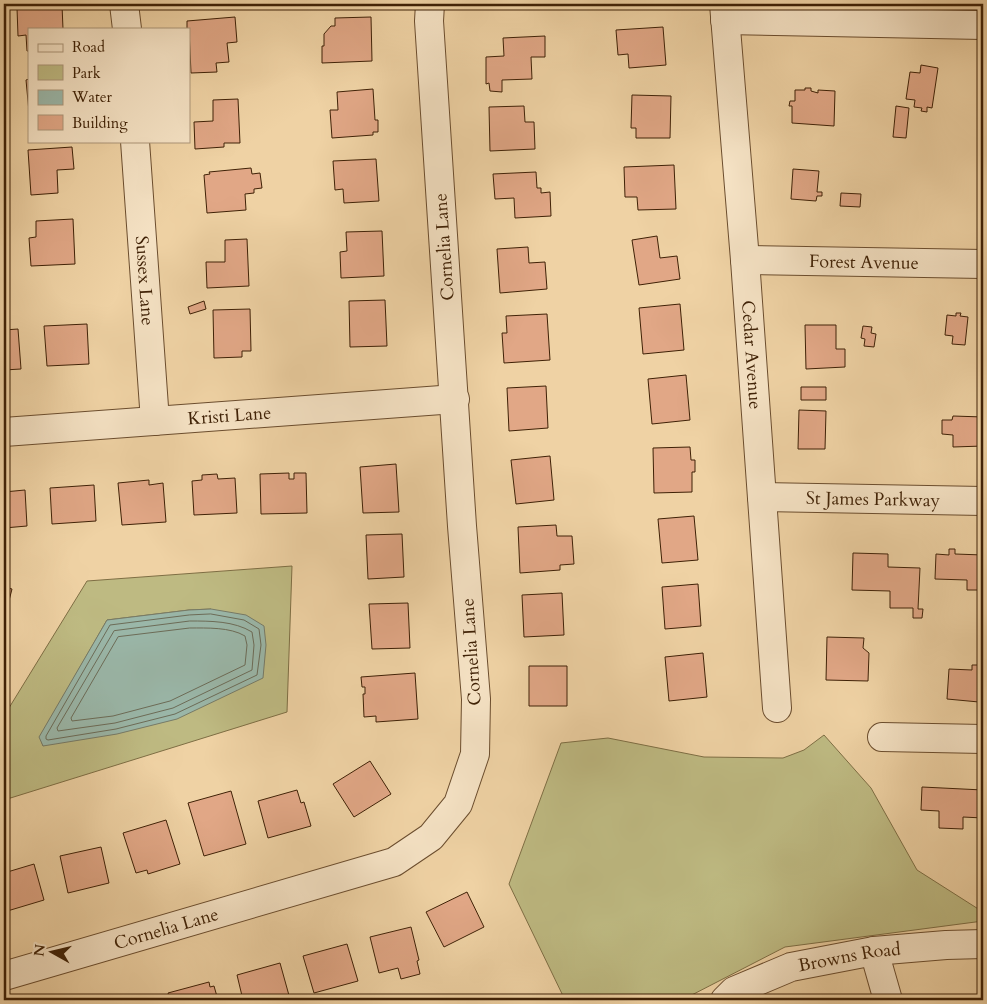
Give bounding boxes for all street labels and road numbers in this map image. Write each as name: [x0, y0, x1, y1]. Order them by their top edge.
street label: Cornelia Lane: [428, 192, 461, 302]
street label: Sussex Lane: [129, 235, 160, 326]
street label: Forest Avenue: [809, 249, 919, 276]
street label: Cedar Avenue: [735, 300, 768, 410]
street label: Kristi Lane: [187, 400, 272, 432]
street label: St James Parkway: [806, 486, 941, 513]
street label: Cornelia Lane: [455, 597, 488, 707]
street label: Cornelia Lane: [111, 902, 222, 956]
street label: Browns Road: [796, 937, 902, 978]

